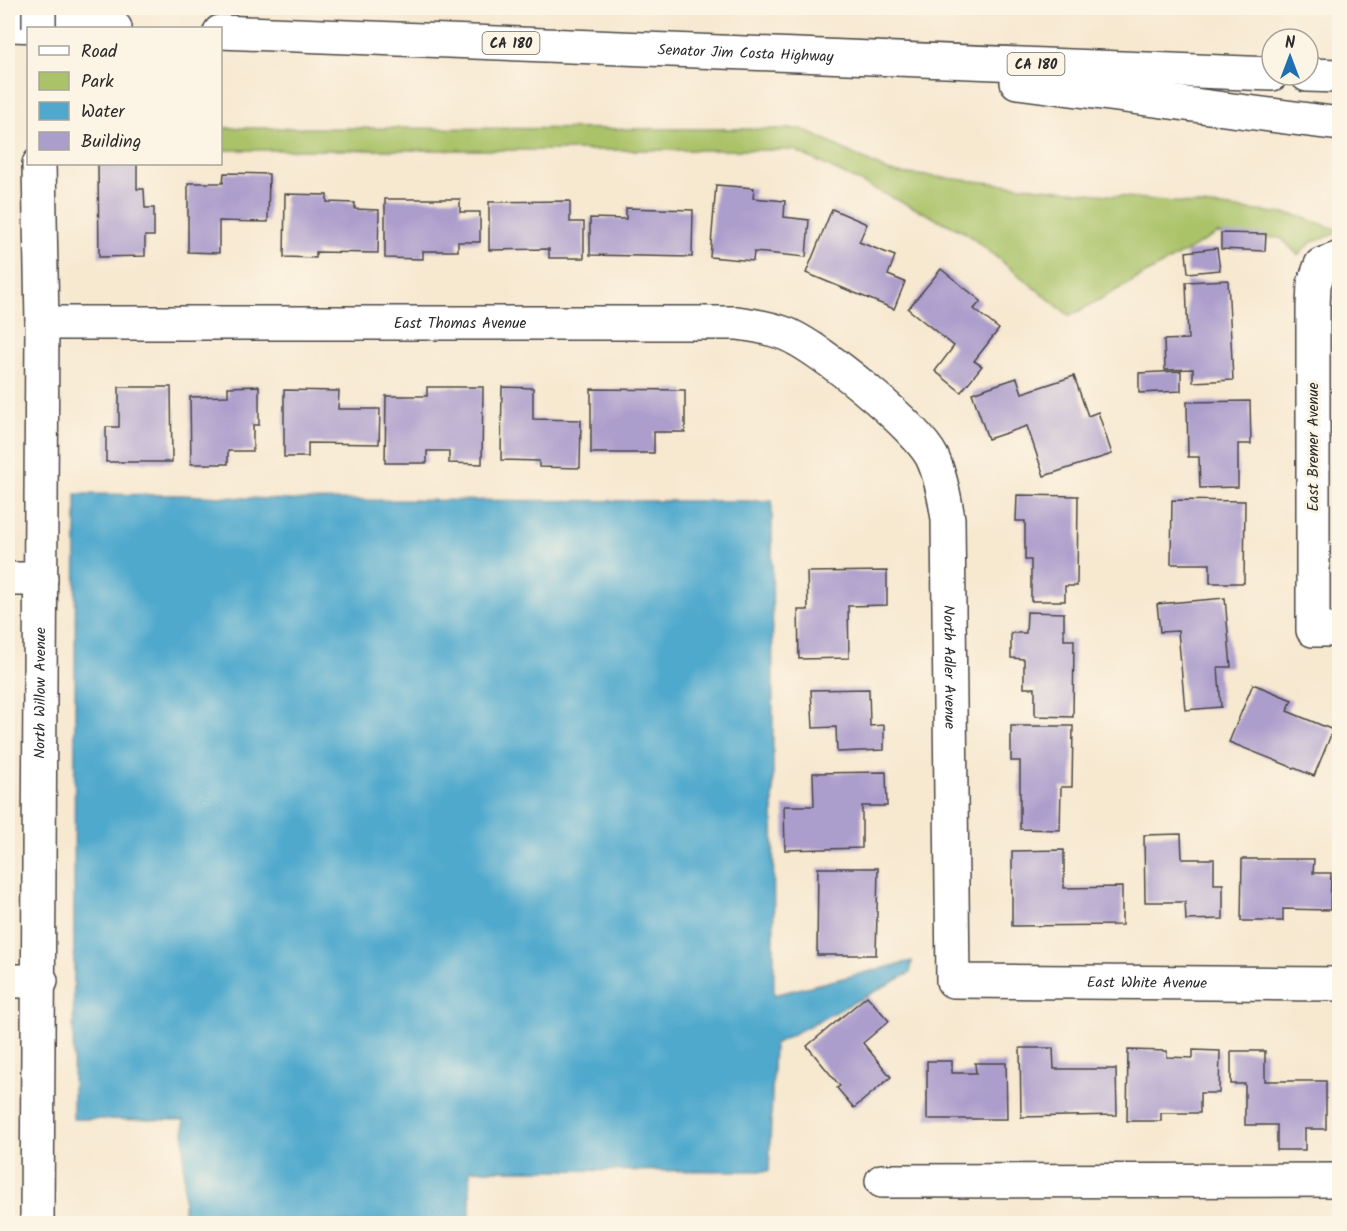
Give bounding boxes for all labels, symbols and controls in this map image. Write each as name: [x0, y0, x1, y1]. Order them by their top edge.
legend: [27, 27, 222, 165]
north arrow: [1260, 27, 1320, 87]
text: N: [1285, 31, 1295, 56]
road number: CA 180: [482, 32, 540, 54]
text: Road: [81, 38, 118, 67]
street label: Senator Jim Costa Highway: [657, 38, 835, 70]
road number: CA 180: [1008, 53, 1064, 75]
text: Park: [81, 68, 114, 97]
text: Water: [81, 98, 126, 127]
text: Building: [81, 128, 141, 157]
street label: East Thomas Avenue: [394, 312, 527, 336]
street label: East Bremer Avenue: [1302, 382, 1326, 512]
street label: North Adler Avenue: [936, 605, 961, 729]
street label: North Willow Avenue: [29, 627, 53, 759]
street label: East White Avenue: [1087, 971, 1207, 996]

